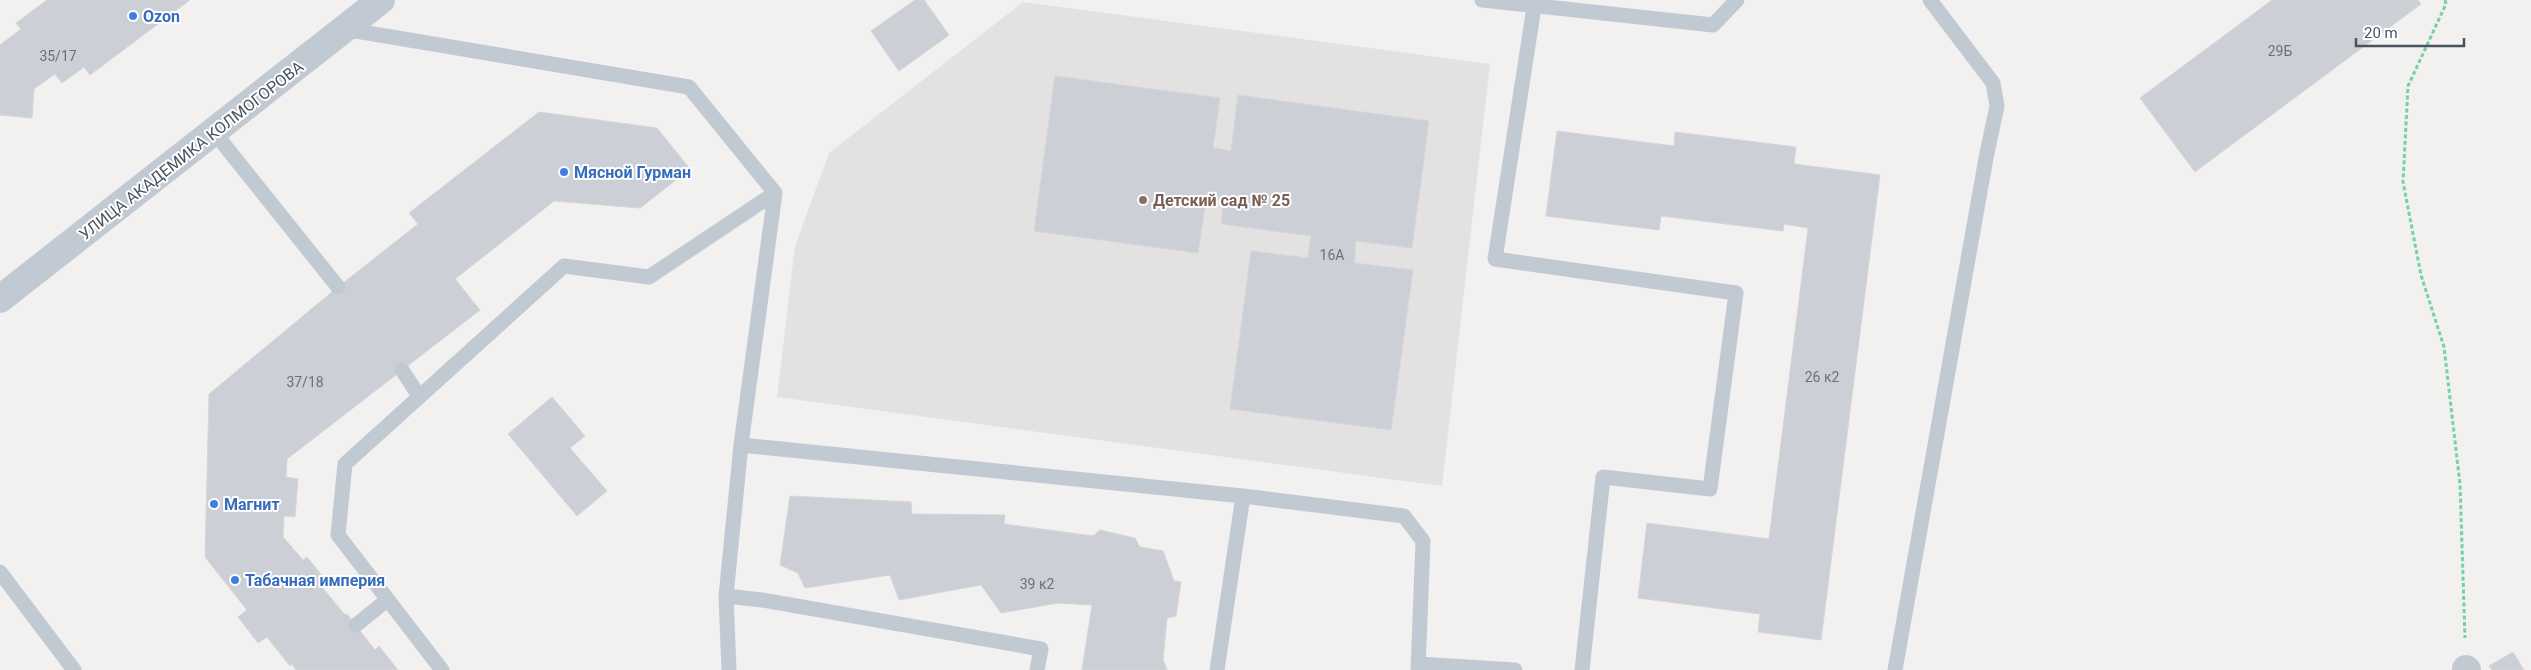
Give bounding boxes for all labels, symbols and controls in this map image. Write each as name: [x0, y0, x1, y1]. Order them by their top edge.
place label: Ozon: [143, 7, 180, 26]
marker: Ozon: [127, 10, 139, 22]
scale bar: [2356, 15, 2464, 47]
text: 20 m: [2364, 24, 2398, 42]
house number: 29Б: [2268, 43, 2292, 59]
house number: 35/17: [39, 48, 77, 64]
street label: УЛИЦА АКАДЕМИКА КОЛМОГОРОВА: [75, 57, 308, 244]
place label: Мясной Гурман: [574, 163, 691, 182]
marker: Мясной Гурман: [558, 166, 570, 178]
place label: Детский сад № 25: [1153, 191, 1290, 210]
marker: Детский сад № 25: [1137, 194, 1149, 206]
house number: 16А: [1320, 247, 1344, 263]
house number: 26 к2: [1805, 369, 1839, 385]
house number: 37/18: [286, 374, 324, 390]
place label: Магнит: [224, 495, 280, 514]
marker: Магнит: [208, 498, 220, 510]
place label: Табачная империя: [245, 571, 385, 590]
marker: Табачная империя: [229, 574, 241, 586]
house number: 39 к2: [1020, 576, 1054, 592]

